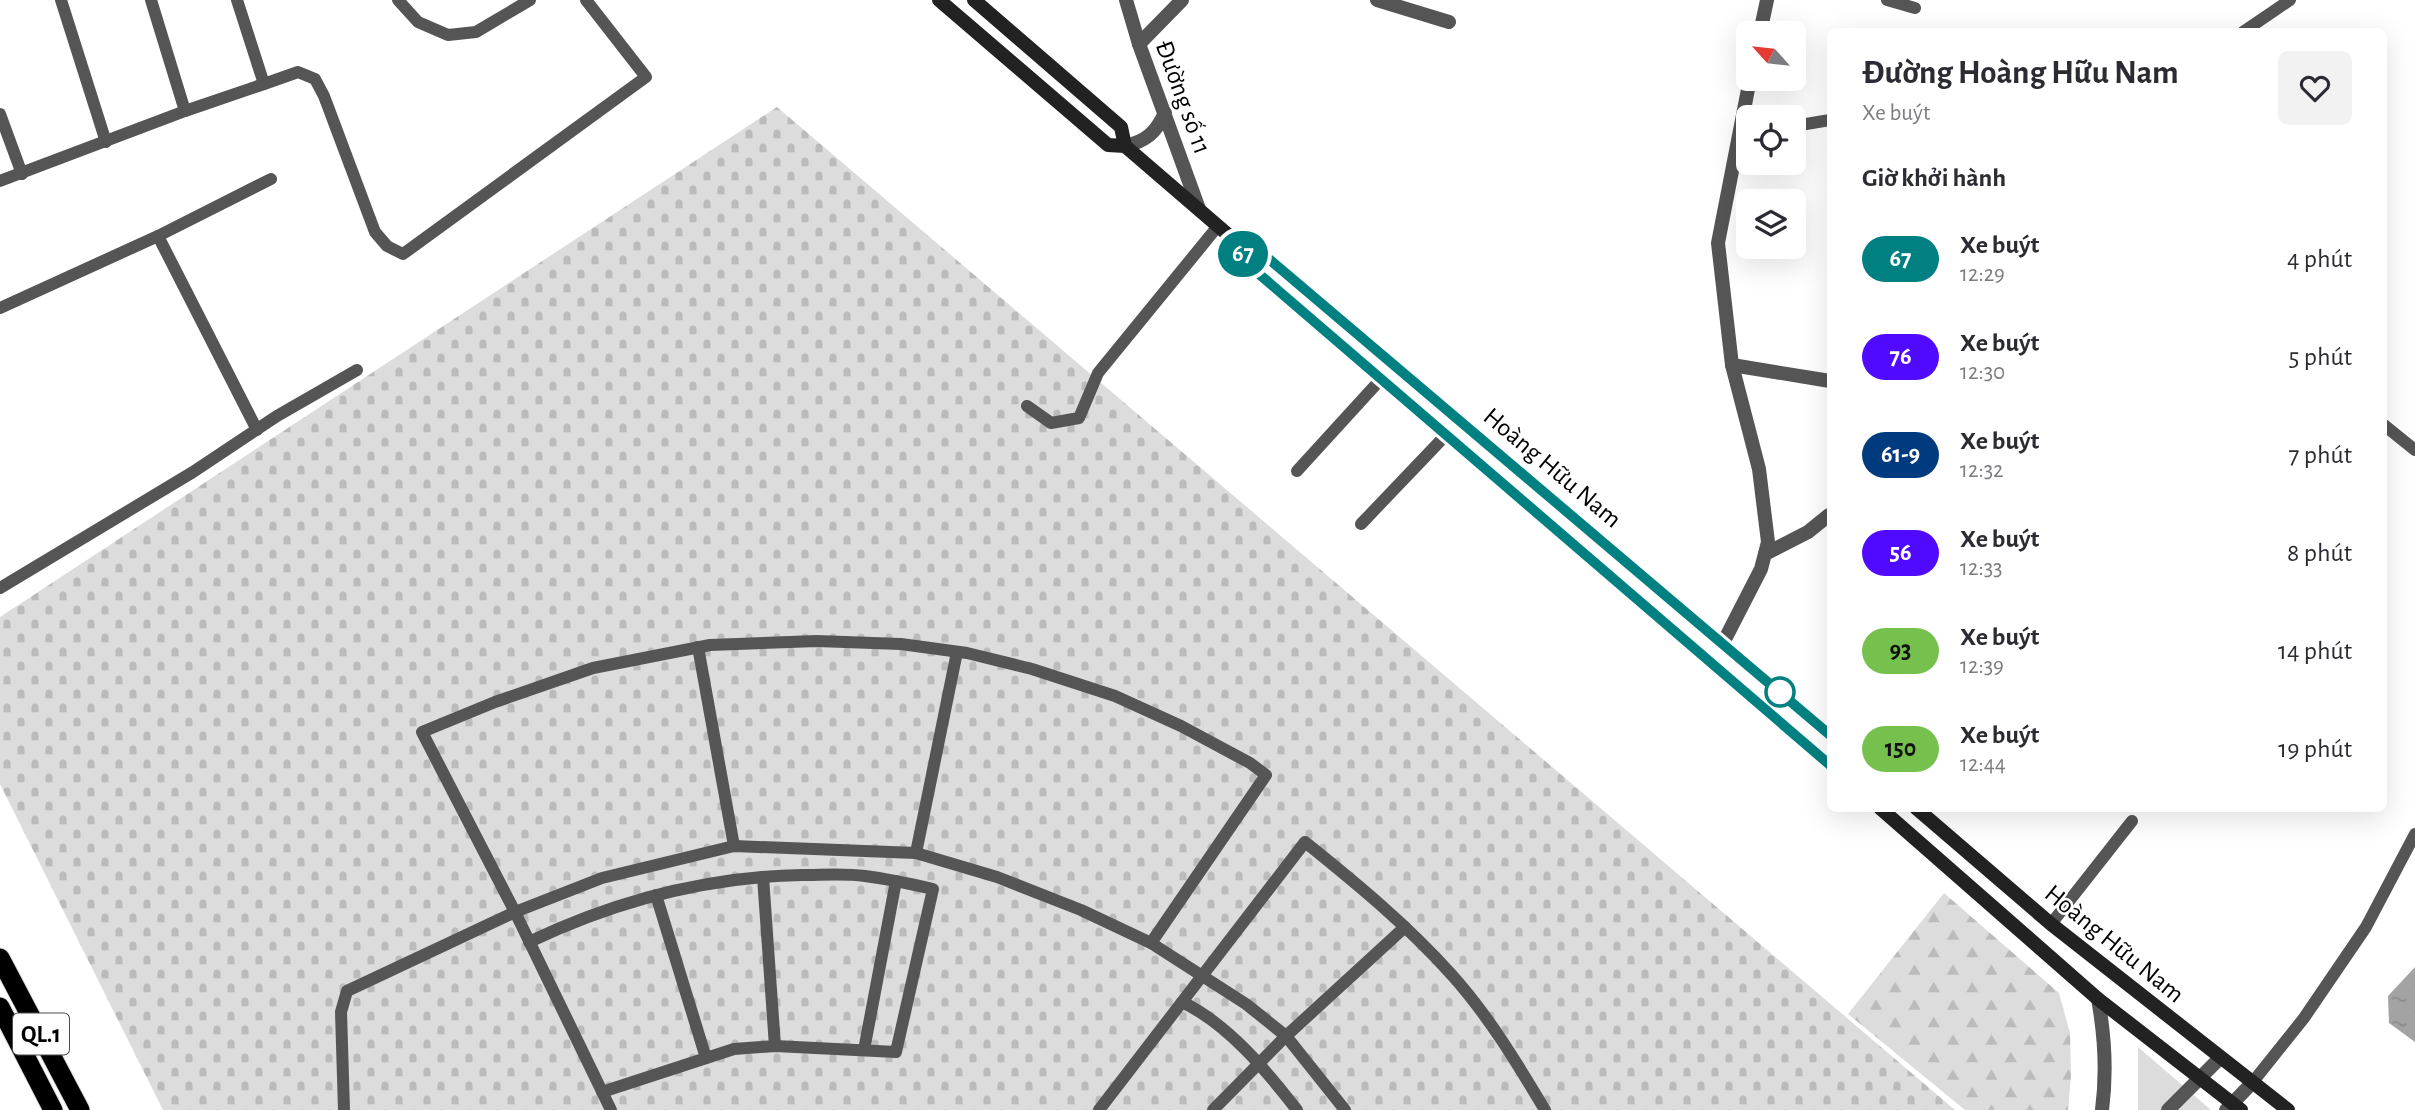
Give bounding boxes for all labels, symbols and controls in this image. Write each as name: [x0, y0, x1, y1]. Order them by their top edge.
north arrow: [1736, 21, 1806, 91]
map controls: [1736, 21, 1806, 259]
street label: Đường số 11: [1150, 37, 1216, 158]
button: heart: [2278, 51, 2352, 125]
text: Đường Hoàng Hữu Nam: [1862, 57, 2179, 90]
text: Xe buýt: [1862, 102, 1930, 125]
button: locate: [1736, 105, 1806, 175]
text: Giờ khởi hành: [1862, 165, 2006, 191]
button: layers: [1736, 189, 1806, 259]
line badge: 67: [1212, 231, 1274, 277]
text: Xe buýt: [1960, 232, 2039, 258]
text: 67: [1232, 242, 1254, 266]
text: 4 phút: [2287, 246, 2352, 272]
text: 67: [1890, 247, 1911, 271]
text: 12:29: [1960, 263, 2005, 286]
text: Xe buýt: [1960, 330, 2039, 356]
text: 5 phút: [2289, 344, 2352, 370]
text: 76: [1890, 345, 1911, 369]
text: 12:30: [1960, 361, 2005, 384]
street label: Hoàng Hữu Nam: [1479, 403, 1626, 533]
text: Xe buýt: [1960, 428, 2039, 454]
text: 7 phút: [2289, 442, 2352, 468]
text: 61-9: [1881, 443, 1920, 467]
text: 12:32: [1960, 459, 2004, 482]
text: Xe buýt: [1960, 526, 2039, 552]
text: 8 phút: [2287, 540, 2352, 566]
text: 56: [1890, 541, 1911, 565]
text: 12:33: [1960, 557, 2003, 580]
text: Xe buýt: [1960, 624, 2039, 650]
text: 14 phút: [2278, 638, 2352, 664]
text: 93: [1890, 639, 1911, 663]
text: 12:39: [1960, 655, 2004, 678]
unlabelled marker: [1765, 677, 1795, 707]
text: Xe buýt: [1960, 722, 2039, 748]
text: 19 phút: [2278, 736, 2352, 762]
text: 150: [1885, 737, 1916, 761]
text: 12:44: [1960, 753, 2006, 776]
street label: Hoàng Hữu Nam: [2040, 880, 2189, 1008]
road number: QL.1: [13, 1014, 69, 1054]

